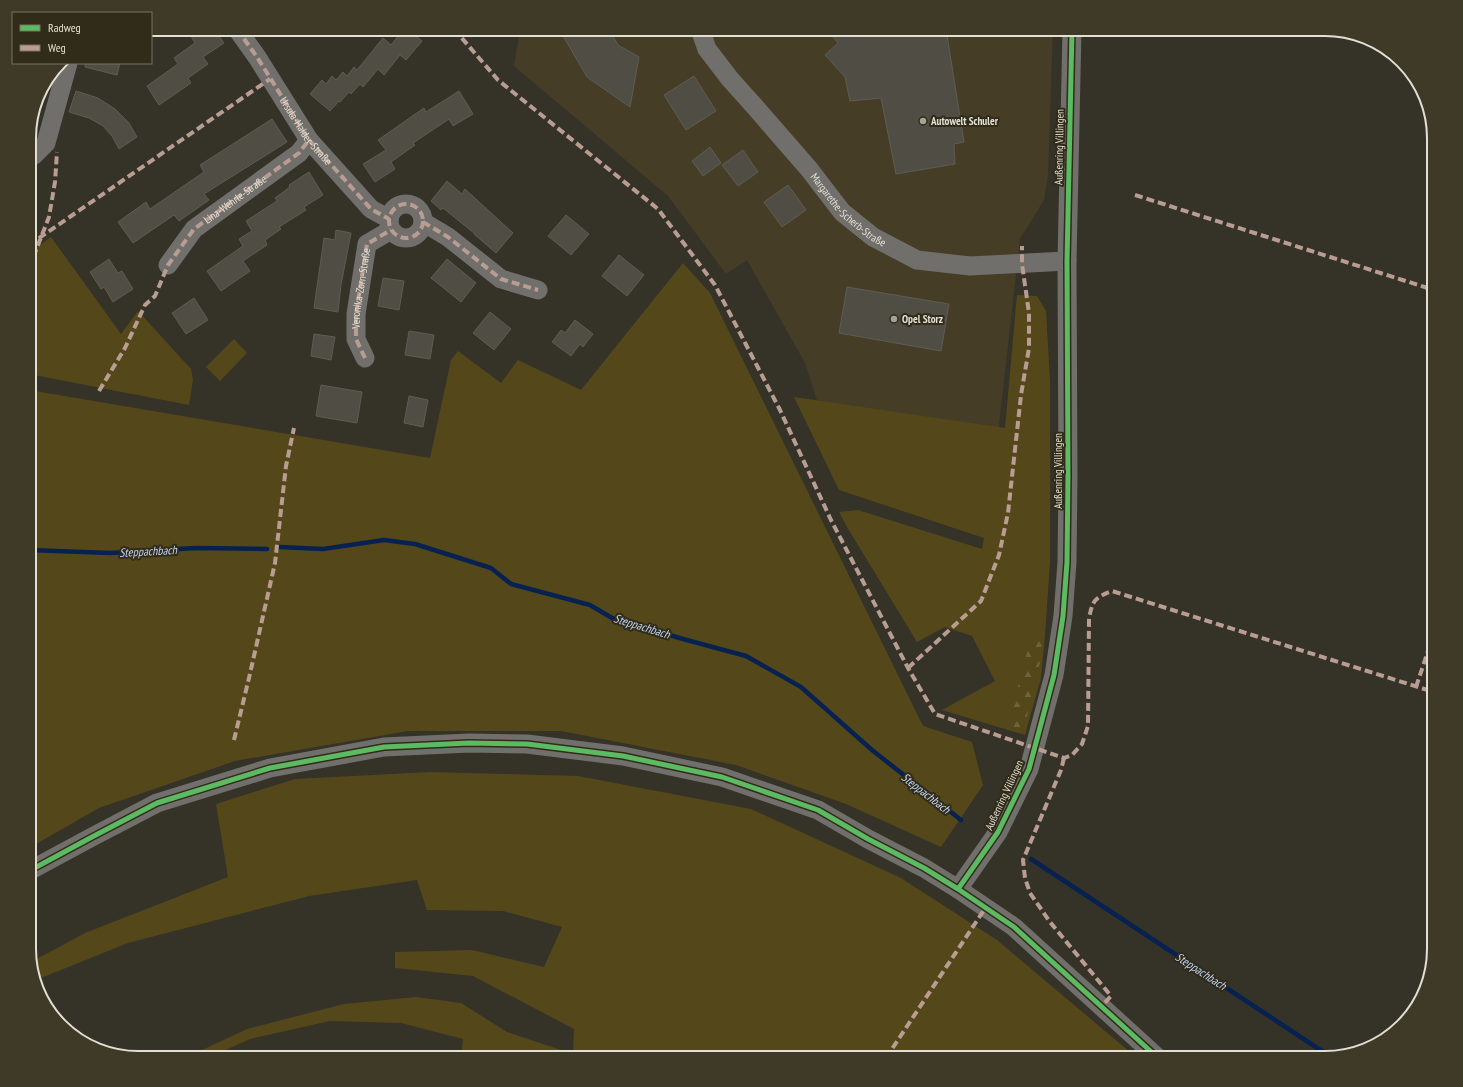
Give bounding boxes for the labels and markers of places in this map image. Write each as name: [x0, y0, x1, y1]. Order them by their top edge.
place label: Autowelt Schuler: [930, 114, 999, 128]
marker: Autowelt Schuler: [918, 116, 928, 126]
place label: Opel Storz: [902, 312, 943, 326]
marker: Opel Storz: [889, 314, 899, 324]

